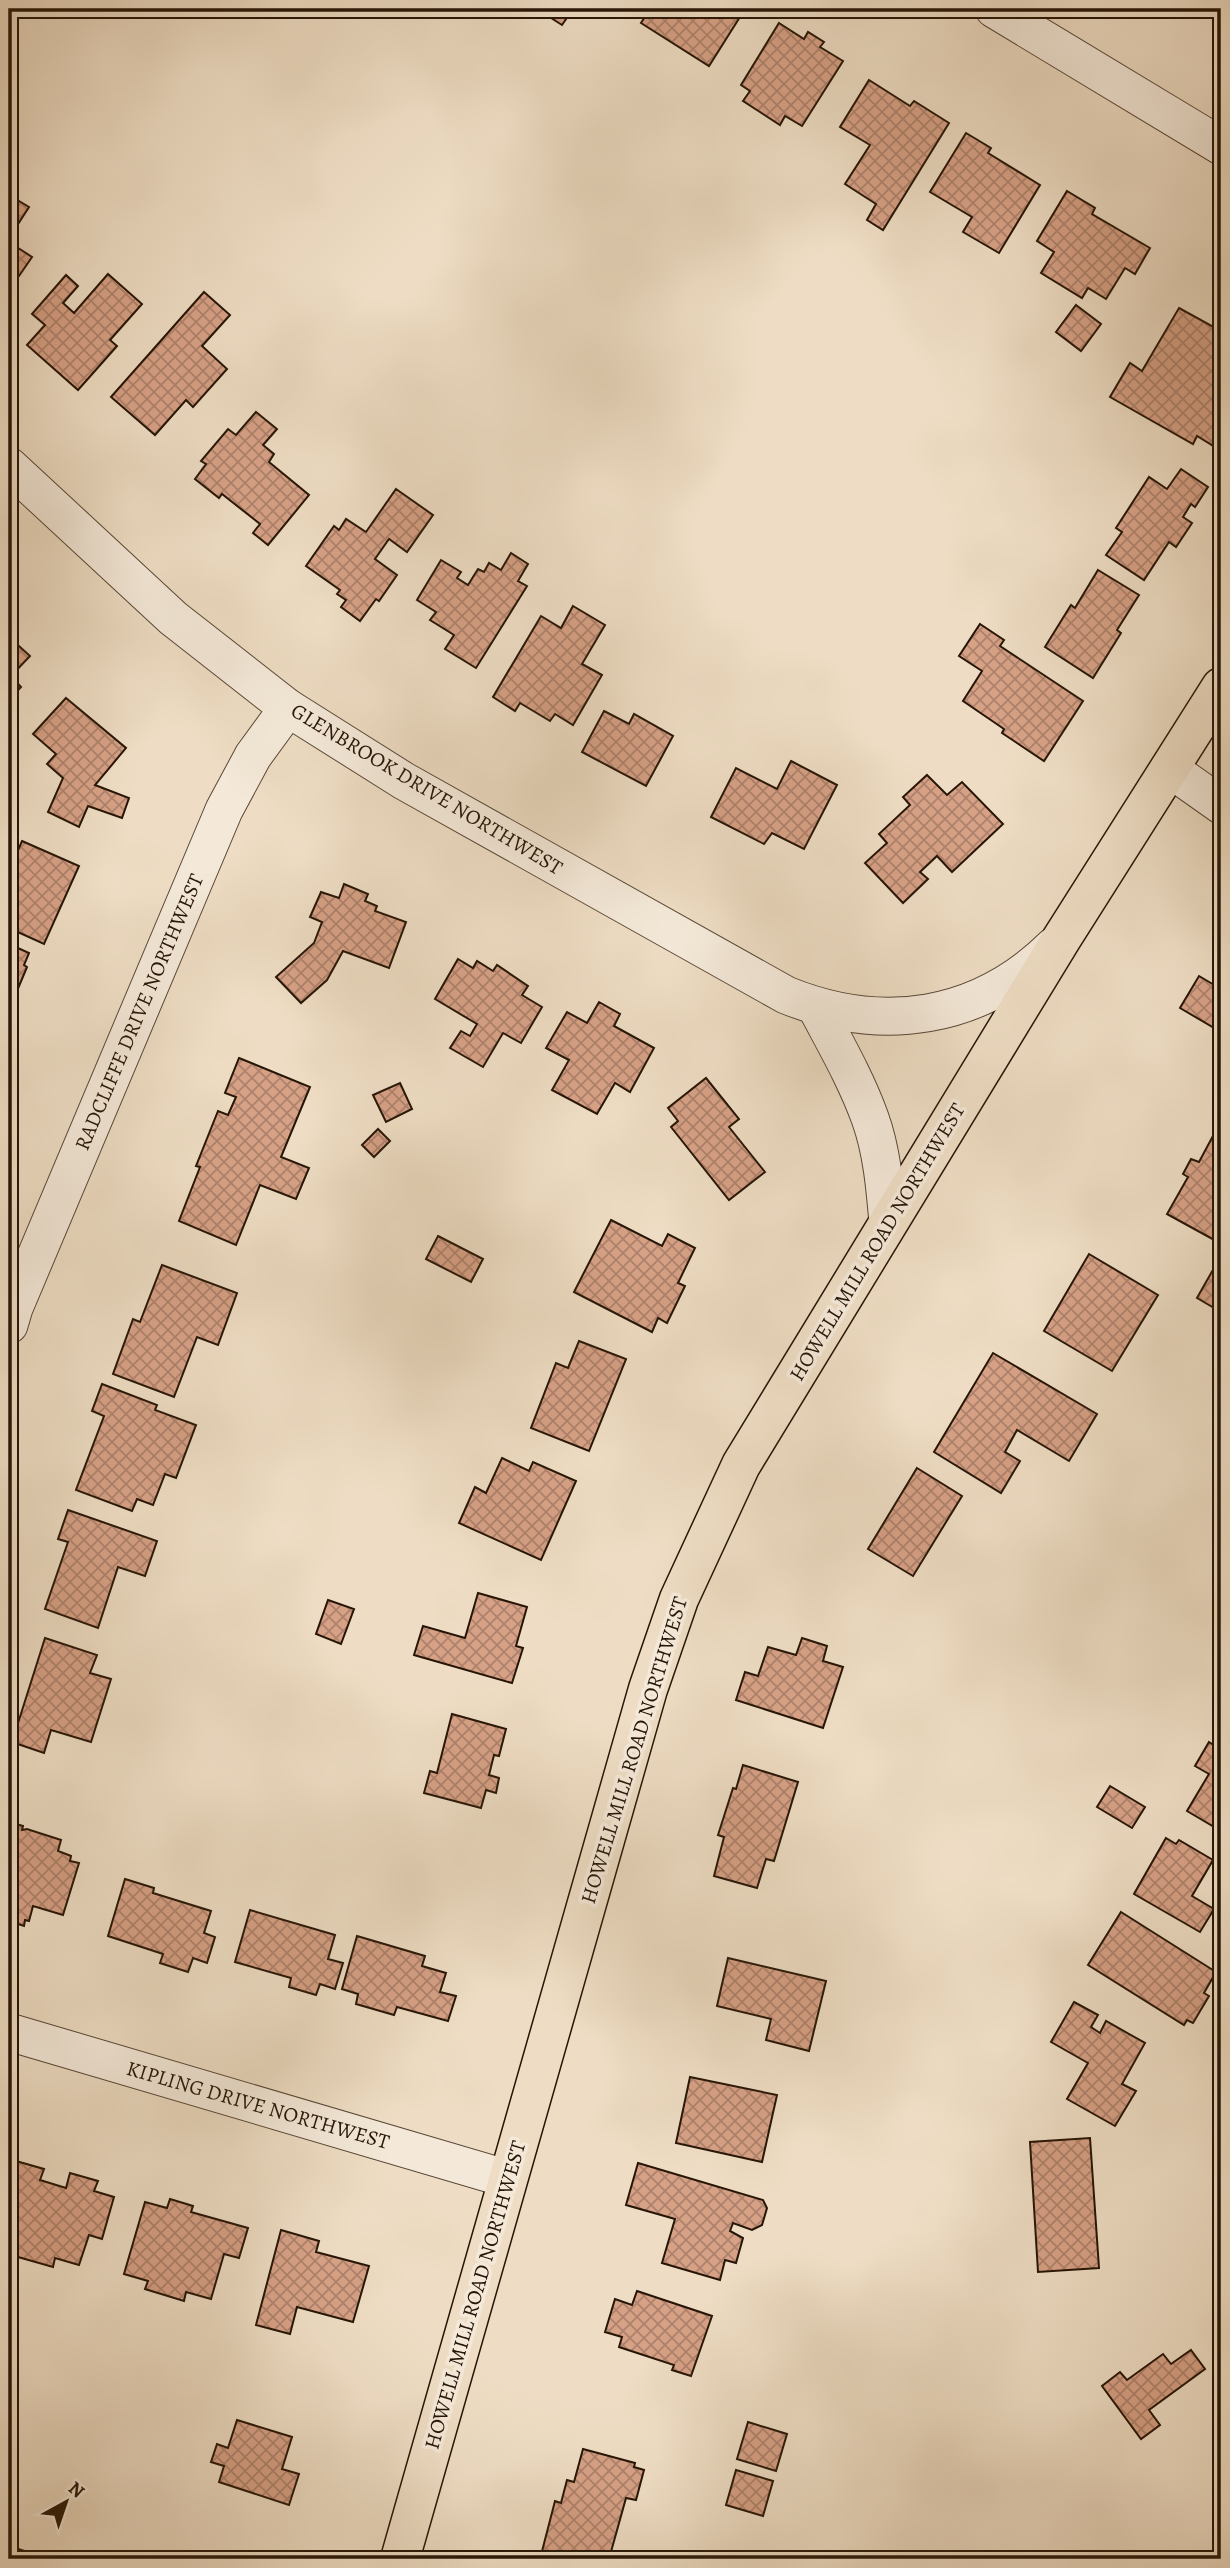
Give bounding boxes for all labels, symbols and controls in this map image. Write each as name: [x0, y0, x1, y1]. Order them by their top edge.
street label: GLENBROOK DRIVE NORTHWEST: [286, 697, 568, 882]
street label: RADCLIFFE DRIVE NORTHWEST: [68, 869, 210, 1155]
street label: HOWELL MILL ROAD NORTHWEST: [783, 1097, 972, 1386]
street label: HOWELL MILL ROAD NORTHWEST: [574, 1593, 694, 1907]
street label: KIPLING DRIVE NORTHWEST: [123, 2054, 393, 2156]
street label: HOWELL MILL ROAD NORTHWEST: [417, 2137, 533, 2452]
north arrow: [32, 2466, 102, 2536]
text: N: [63, 2475, 90, 2504]

